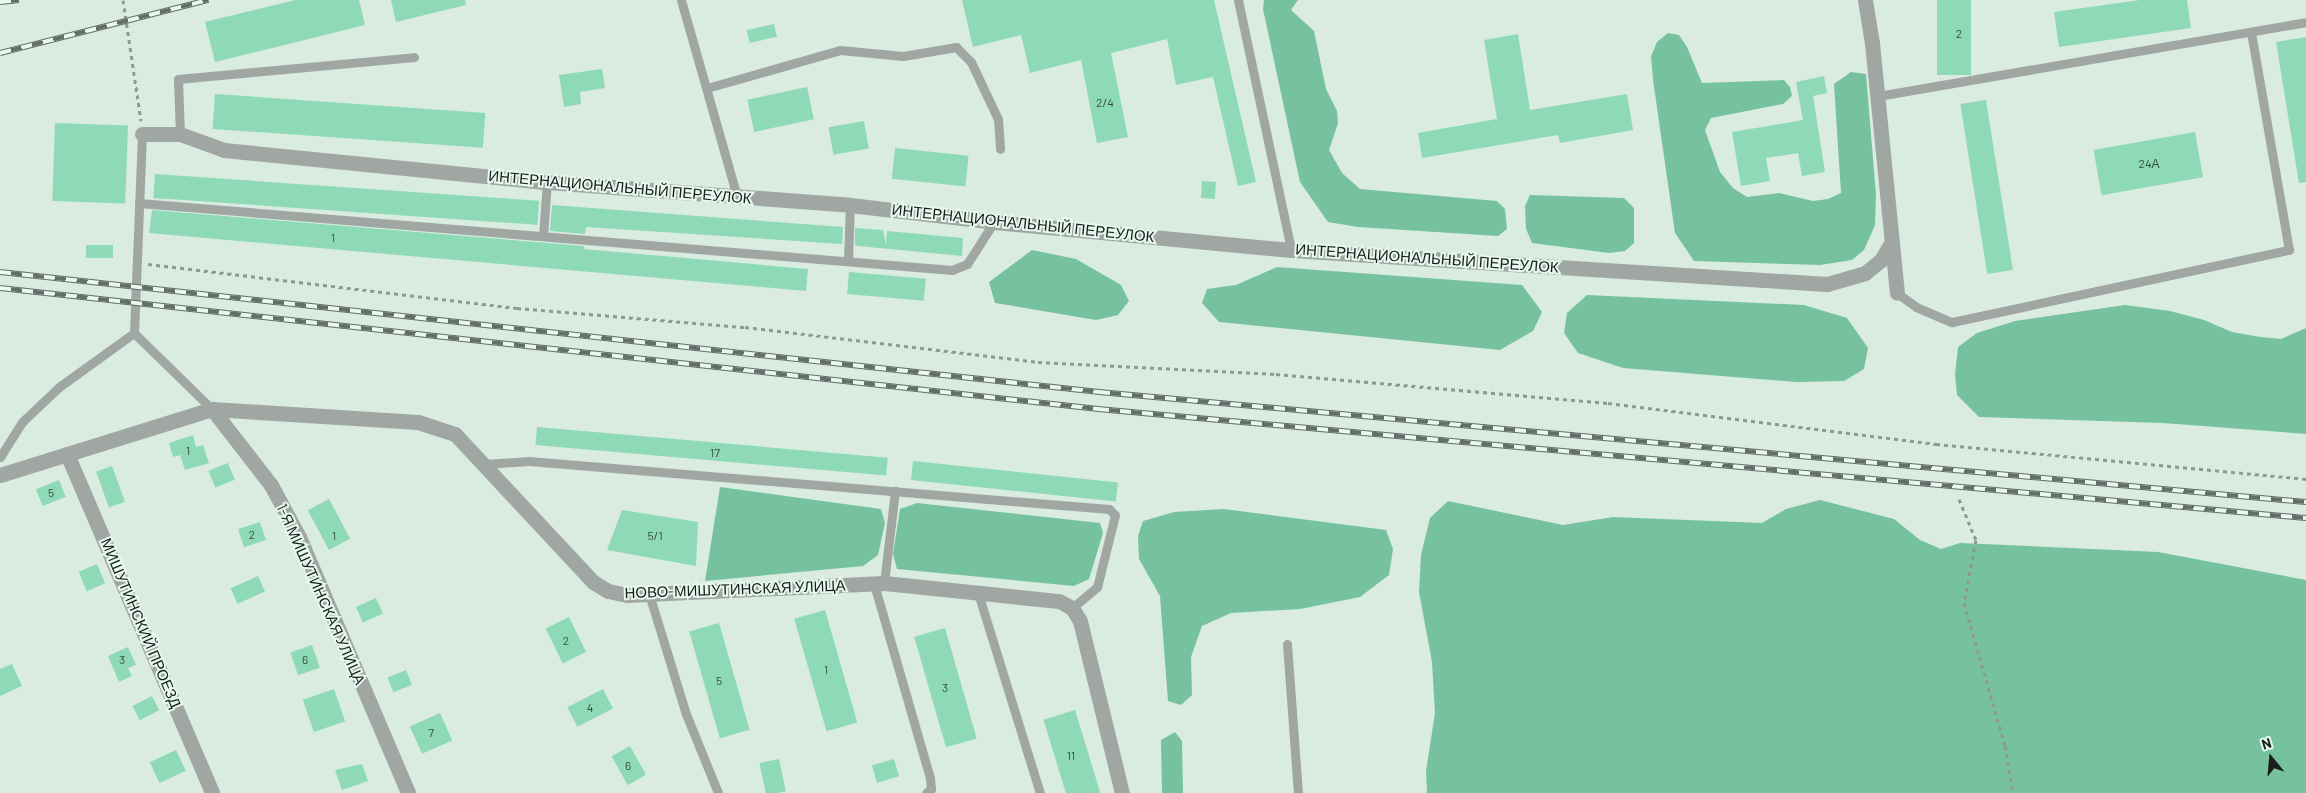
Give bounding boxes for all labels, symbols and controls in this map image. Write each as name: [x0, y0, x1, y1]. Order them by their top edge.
house number: 2: [1956, 27, 1962, 41]
house number: 2/4: [1096, 96, 1114, 110]
house number: 24А: [2138, 157, 2160, 171]
street label: ИНТЕРНАЦИОНАЛЬНЫЙ ПЕРЕУЛОК: [488, 167, 752, 207]
street label: ИНТЕРНАЦИОНАЛЬНЫЙ ПЕРЕУЛОК: [891, 200, 1155, 246]
house number: 1: [331, 231, 335, 245]
street label: ИНТЕРНАЦИОНАЛЬНЫЙ ПЕРЕУЛОК: [1295, 240, 1559, 276]
house number: 1: [186, 444, 190, 458]
house number: 17: [710, 446, 720, 460]
house number: 5: [48, 486, 54, 500]
street label: 1-Я МИШУТИНСКАЯ УЛИЦА: [273, 501, 369, 687]
house number: 2: [249, 528, 255, 542]
house number: 1: [332, 529, 336, 543]
house number: 5/1: [647, 529, 663, 543]
street label: МИШУТИНСКИЙ ПРОЕЗД: [97, 535, 185, 711]
street label: НОВО-МИШУТИНСКАЯ УЛИЦА: [624, 576, 846, 602]
house number: 2: [563, 634, 569, 648]
house number: 3: [119, 653, 125, 667]
house number: 6: [302, 653, 308, 667]
house number: 1: [824, 663, 828, 677]
house number: 5: [716, 674, 722, 688]
house number: 3: [942, 681, 948, 695]
house number: 4: [587, 701, 593, 715]
house number: 7: [428, 726, 434, 740]
north arrow: [2246, 733, 2296, 783]
text: N: [2260, 734, 2273, 753]
house number: 11: [1067, 749, 1075, 763]
house number: 6: [625, 759, 631, 773]

